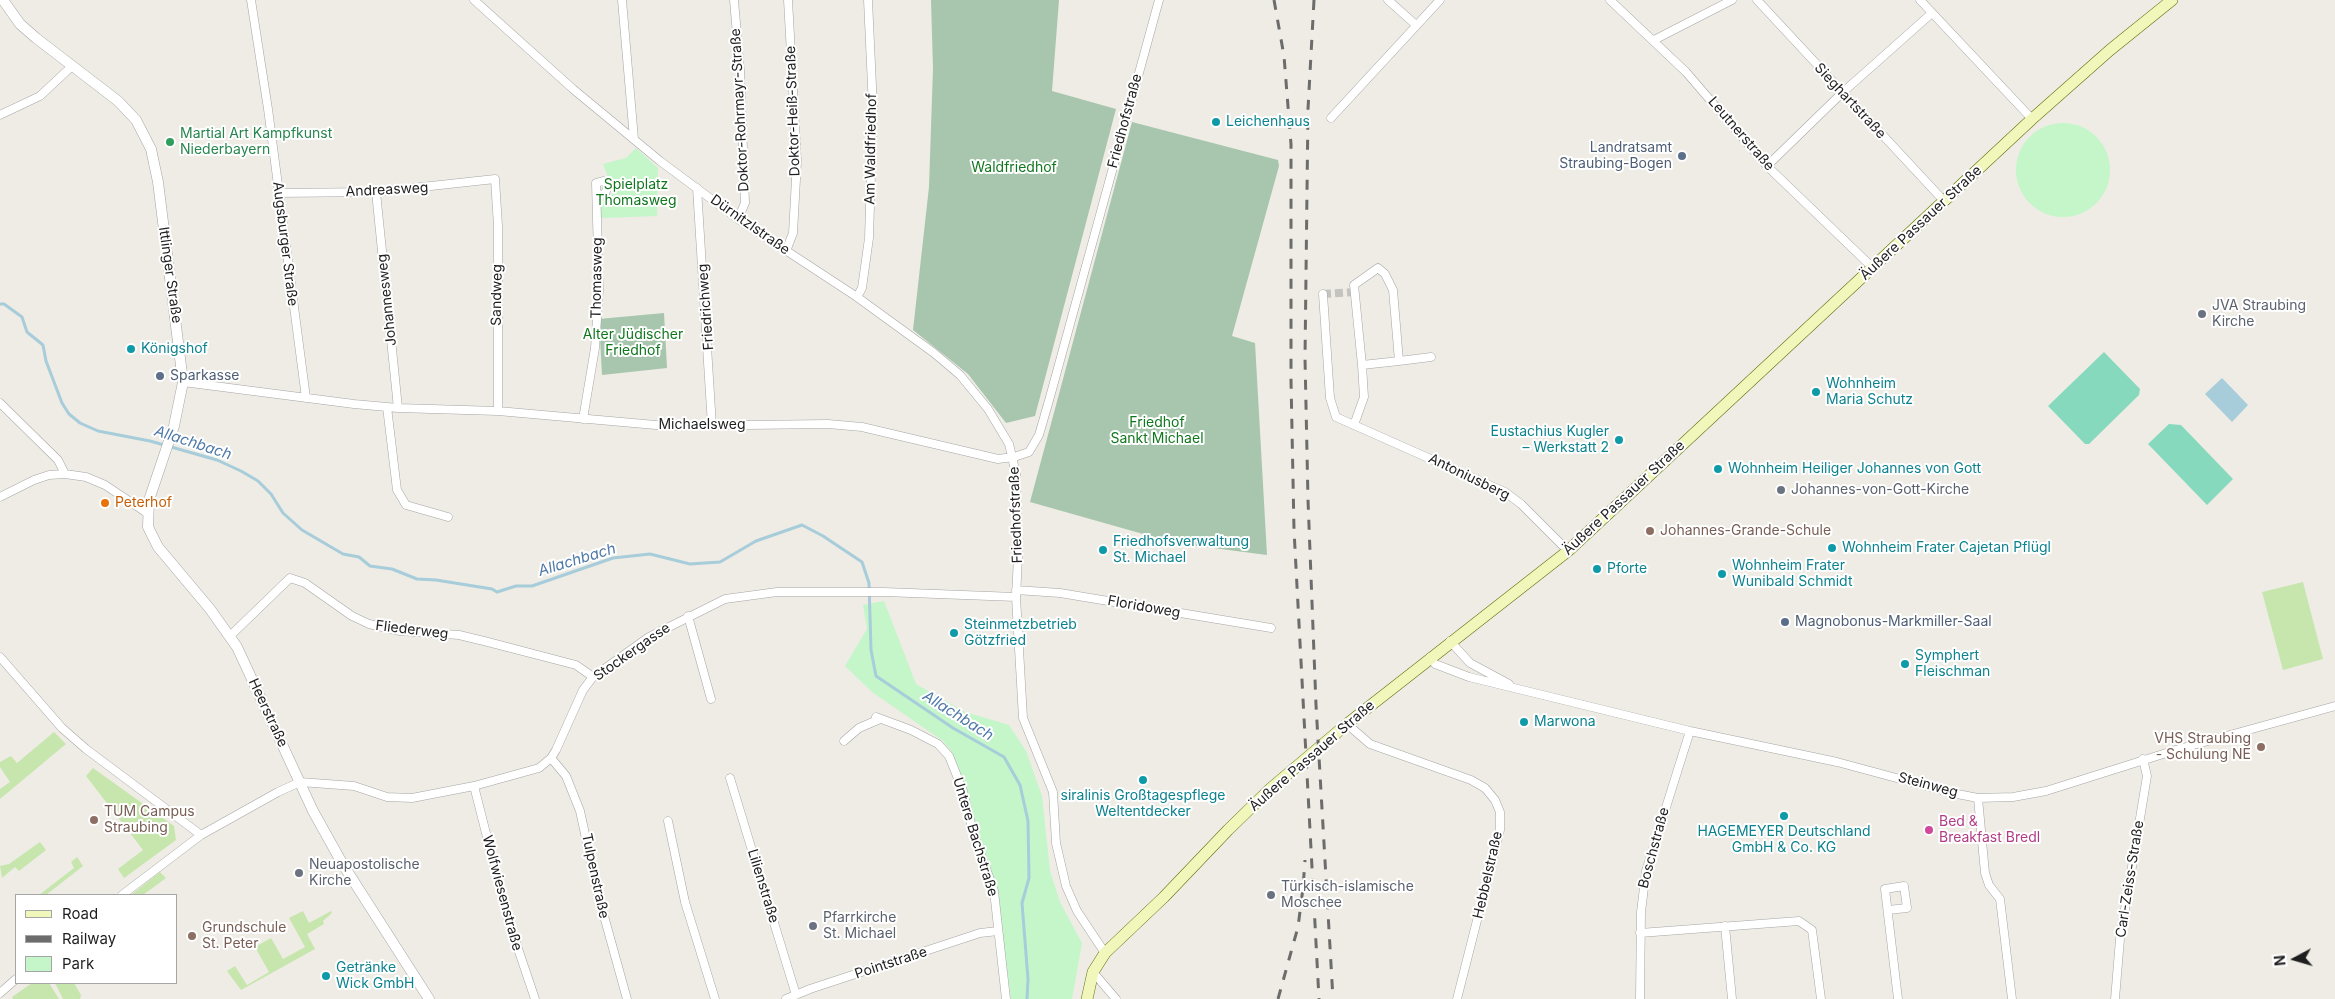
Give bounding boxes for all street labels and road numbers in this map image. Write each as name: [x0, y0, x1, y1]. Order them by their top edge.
street label: Doktor-Rohrmayr-Straße: [727, 28, 753, 192]
street label: Doktor-Heiß-Straße: [782, 45, 804, 177]
street label: Sieghartstraße: [1811, 60, 1889, 142]
street label: Friedhofstraße: [1104, 72, 1146, 170]
street label: Am Waldfriedhof: [862, 93, 880, 205]
street label: Leutnerstraße: [1704, 94, 1778, 174]
street label: Äußere Passauer Straße: [1857, 162, 1985, 284]
street label: Andreasweg: [345, 179, 429, 201]
street label: Augsburger Straße: [269, 181, 301, 307]
street label: Dürnitzlstraße: [707, 191, 793, 259]
street label: Ittlinger Straße: [155, 226, 185, 324]
street label: Thomasweg: [588, 237, 606, 319]
street label: Johannesweg: [374, 253, 400, 347]
street label: Friedrichweg: [695, 263, 717, 351]
street label: Sandweg: [488, 264, 506, 326]
street label: Michaelsweg: [658, 417, 746, 433]
street label: Äußere Passauer Straße: [1560, 437, 1688, 559]
street label: Antoniusberg: [1426, 450, 1512, 504]
street label: Friedhofstraße: [1006, 466, 1026, 564]
street label: Floridoweg: [1106, 592, 1182, 622]
street label: Fliederweg: [375, 617, 449, 643]
street label: Stockergasse: [590, 619, 674, 685]
street label: Heerstraße: [245, 676, 291, 750]
street label: Äußere Passauer Straße: [1246, 697, 1378, 815]
street label: Steinweg: [1896, 769, 1960, 801]
street label: Untere Bachstraße: [949, 775, 1001, 899]
street label: Boschstraße: [1635, 806, 1673, 890]
street label: Carl-Zeiss-Straße: [2112, 819, 2148, 939]
street label: Hebbelstraße: [1470, 830, 1506, 920]
street label: Tulpenstraße: [578, 832, 612, 920]
street label: Wolfwiesenstraße: [478, 833, 526, 953]
street label: Lilienstraße: [744, 847, 782, 925]
street label: Pointstraße: [853, 943, 929, 983]

